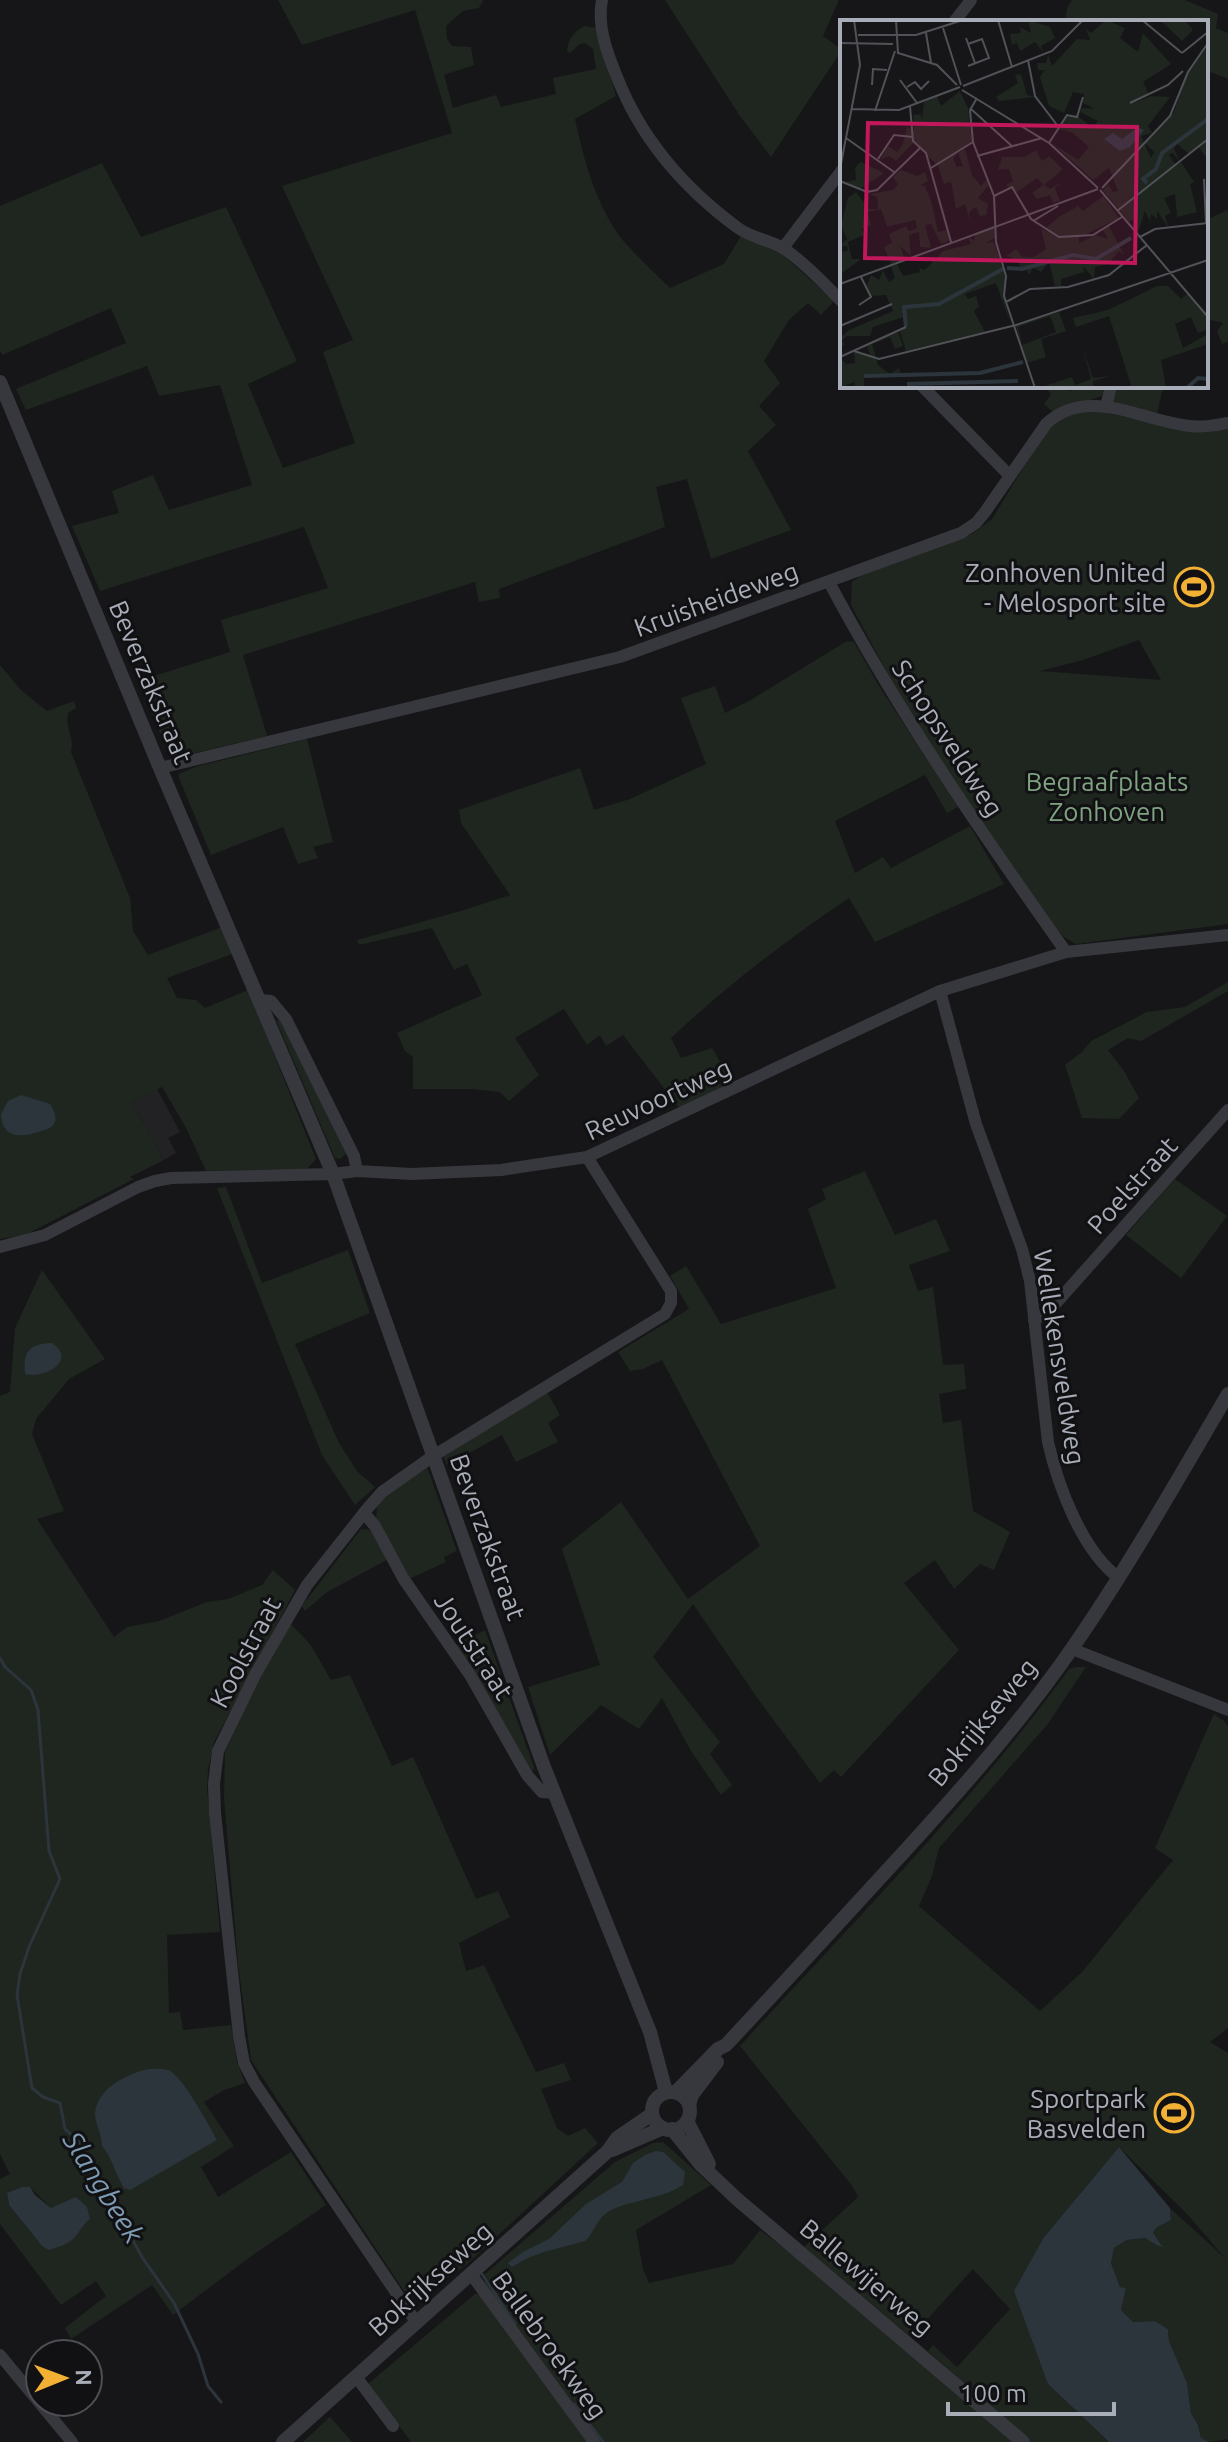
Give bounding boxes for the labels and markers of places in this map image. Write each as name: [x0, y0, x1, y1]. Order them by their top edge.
place label: Zonhoven United - Melosport site: [965, 558, 1166, 617]
sports icon: Zonhoven United - Melosport site: [1173, 566, 1215, 608]
place label: Sportpark Basvelden: [1027, 2084, 1146, 2143]
sports icon: Sportpark Basvelden: [1153, 2092, 1195, 2134]

